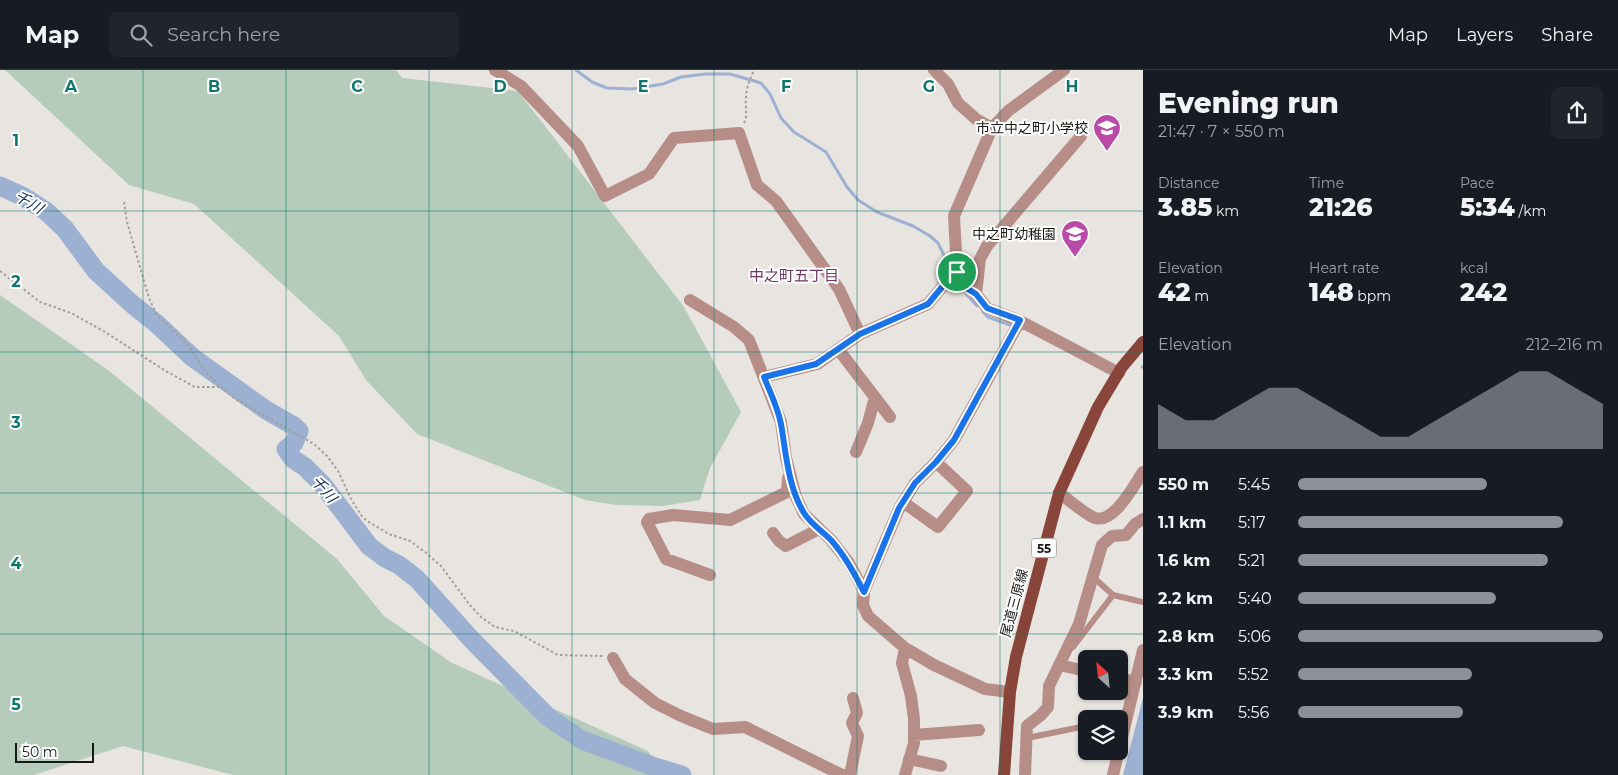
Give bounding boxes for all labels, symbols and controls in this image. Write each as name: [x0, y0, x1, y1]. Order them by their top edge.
search box: [109, 12, 459, 57]
text: Map: [25, 20, 79, 49]
icon: search: [127, 21, 155, 49]
text: Search here: [167, 23, 280, 46]
text: Map: [1388, 24, 1428, 46]
text: Layers: [1456, 24, 1513, 46]
text: Share: [1541, 24, 1593, 46]
text: A: [64, 77, 78, 96]
text: B: [208, 77, 220, 96]
text: C: [351, 77, 363, 96]
text: D: [493, 77, 507, 96]
text: E: [638, 77, 648, 96]
text: F: [781, 77, 791, 96]
text: G: [923, 77, 935, 96]
text: H: [1066, 77, 1078, 96]
text: Evening run: [1158, 86, 1339, 120]
button: share: [1551, 87, 1603, 139]
school or university icon: 市立中之町小学校: [1092, 113, 1122, 152]
place label: 市立中之町小学校: [976, 119, 1088, 137]
text: 21:47 · 7 × 550 m: [1158, 122, 1285, 141]
text: 1: [13, 131, 19, 150]
text: Distance: [1158, 174, 1220, 192]
text: Time: [1309, 174, 1344, 192]
text: Pace: [1460, 174, 1494, 192]
water label: 千川: [11, 186, 48, 219]
text: 3.85: [1158, 192, 1212, 222]
text: 21:26: [1309, 192, 1372, 222]
text: 5:34: [1460, 192, 1515, 222]
text: km: [1212, 202, 1239, 220]
text: /km: [1515, 202, 1546, 220]
school or university icon: 中之町幼稚園: [1060, 219, 1090, 258]
place label: 中之町幼稚園: [972, 225, 1056, 243]
pin: [936, 251, 978, 293]
icon: arrive: [943, 258, 971, 286]
text: Elevation: [1158, 259, 1223, 277]
text: Heart rate: [1309, 259, 1379, 277]
text: kcal: [1460, 259, 1488, 277]
district label: 中之町五丁目: [749, 266, 839, 285]
text: 2: [11, 272, 21, 291]
text: 42: [1158, 277, 1190, 307]
text: 148: [1309, 277, 1354, 307]
text: 242: [1460, 277, 1507, 307]
text: m: [1190, 287, 1209, 305]
text: bpm: [1354, 287, 1391, 305]
text: Elevation: [1158, 335, 1232, 354]
text: 212–216 m: [1526, 335, 1603, 354]
text: 3: [10, 413, 21, 432]
water label: 千川: [307, 471, 342, 508]
text: 550 m: [1158, 475, 1209, 494]
text: 5:45: [1238, 475, 1270, 494]
text: 1.1 km: [1158, 513, 1206, 532]
text: 5:17: [1238, 513, 1266, 532]
road number: 55: [1032, 538, 1056, 558]
text: 1.6 km: [1158, 551, 1210, 570]
text: 5:21: [1238, 551, 1265, 570]
text: 4: [10, 554, 22, 573]
street label: 尾道三原線: [996, 567, 1032, 639]
text: 2.2 km: [1158, 589, 1213, 608]
text: 5:40: [1238, 589, 1272, 608]
text: 2.8 km: [1158, 627, 1214, 646]
text: 5:06: [1238, 627, 1271, 646]
north arrow: [1078, 650, 1128, 700]
map controls: [1078, 650, 1128, 760]
text: 3.3 km: [1158, 665, 1213, 684]
text: 5:52: [1238, 665, 1269, 684]
text: 5: [11, 695, 21, 714]
text: 3.9 km: [1158, 703, 1214, 722]
text: 5:56: [1238, 703, 1269, 722]
button: layers: [1078, 710, 1128, 760]
scale bar: [15, 740, 94, 763]
text: 50 m: [22, 743, 58, 761]

